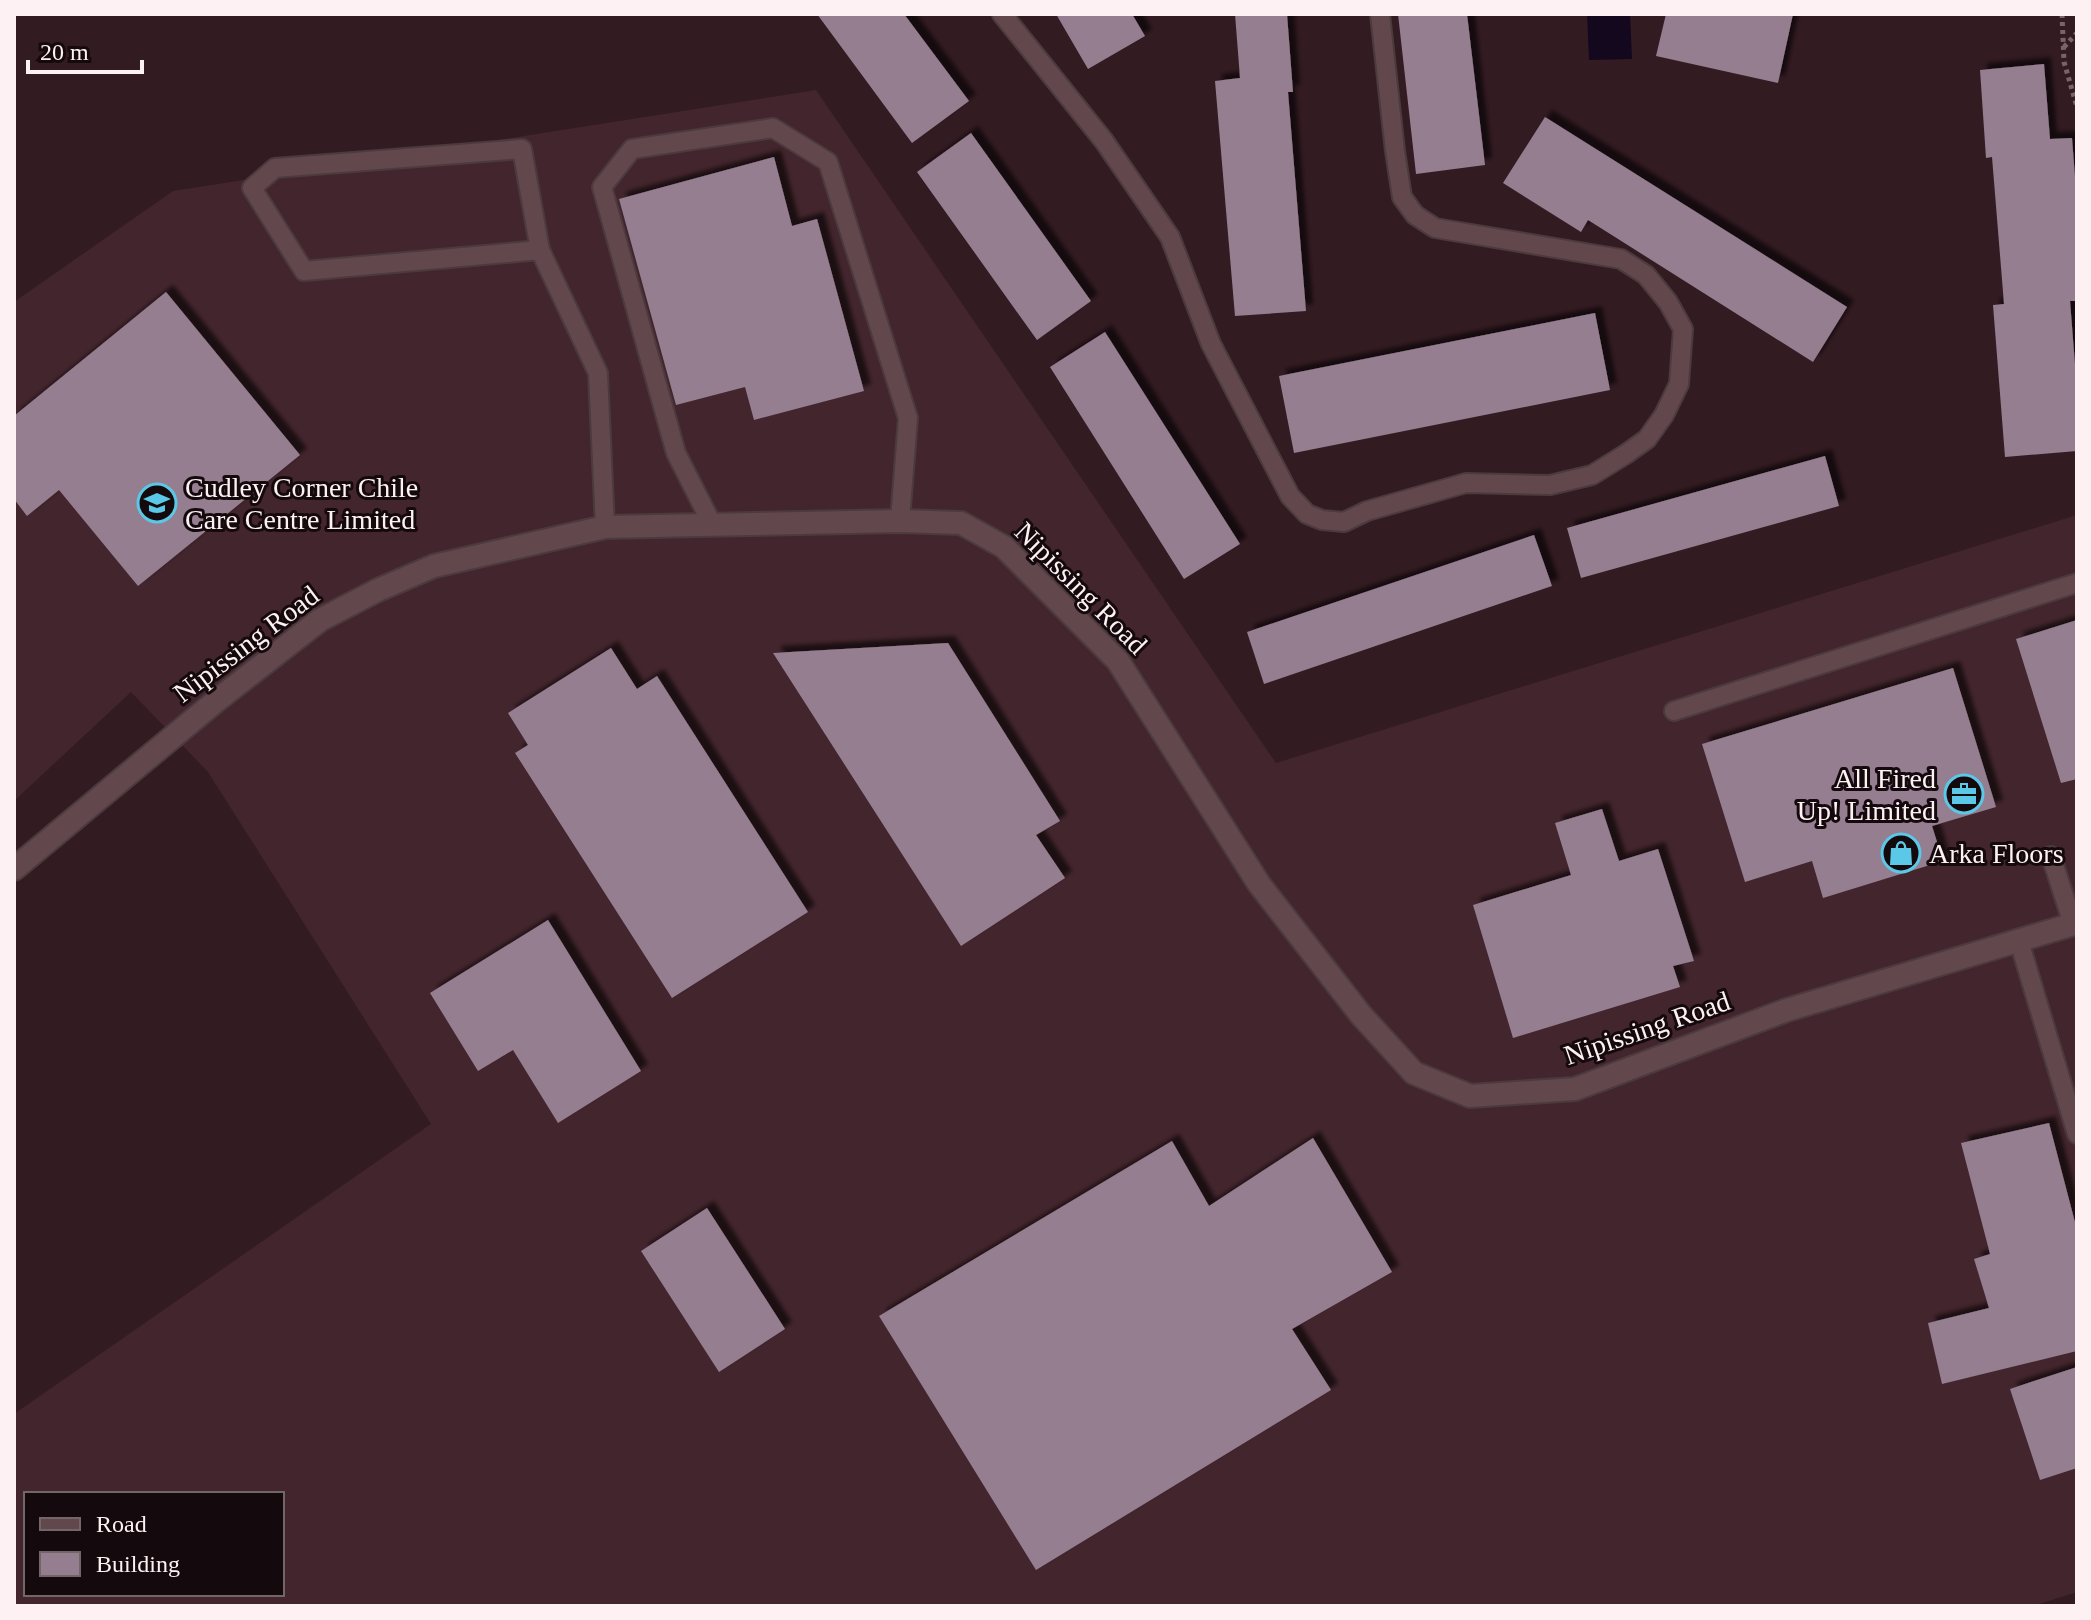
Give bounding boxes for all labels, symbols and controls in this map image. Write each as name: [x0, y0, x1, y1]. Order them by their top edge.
scale bar: [28, 24, 142, 74]
text: 20 m: [40, 39, 89, 65]
place label: Cudley Corner Chile Care Centre Limited: [185, 472, 418, 535]
school or university icon: Cudley Corner Chile Care Centre Limited: [136, 482, 178, 524]
street label: Nipissing Road: [1009, 516, 1153, 660]
street label: Nipissing Road: [167, 579, 325, 709]
place label: All Fired Up! Limited: [1797, 763, 1936, 826]
office icon: All Fired Up! Limited: [1943, 773, 1985, 815]
shop icon: Arka Floors: [1880, 832, 1922, 874]
place label: Arka Floors: [1929, 838, 2064, 869]
street label: Nipissing Road: [1560, 985, 1734, 1071]
legend: [24, 1492, 284, 1596]
text: Road: [96, 1511, 147, 1537]
text: Building: [96, 1551, 180, 1577]

